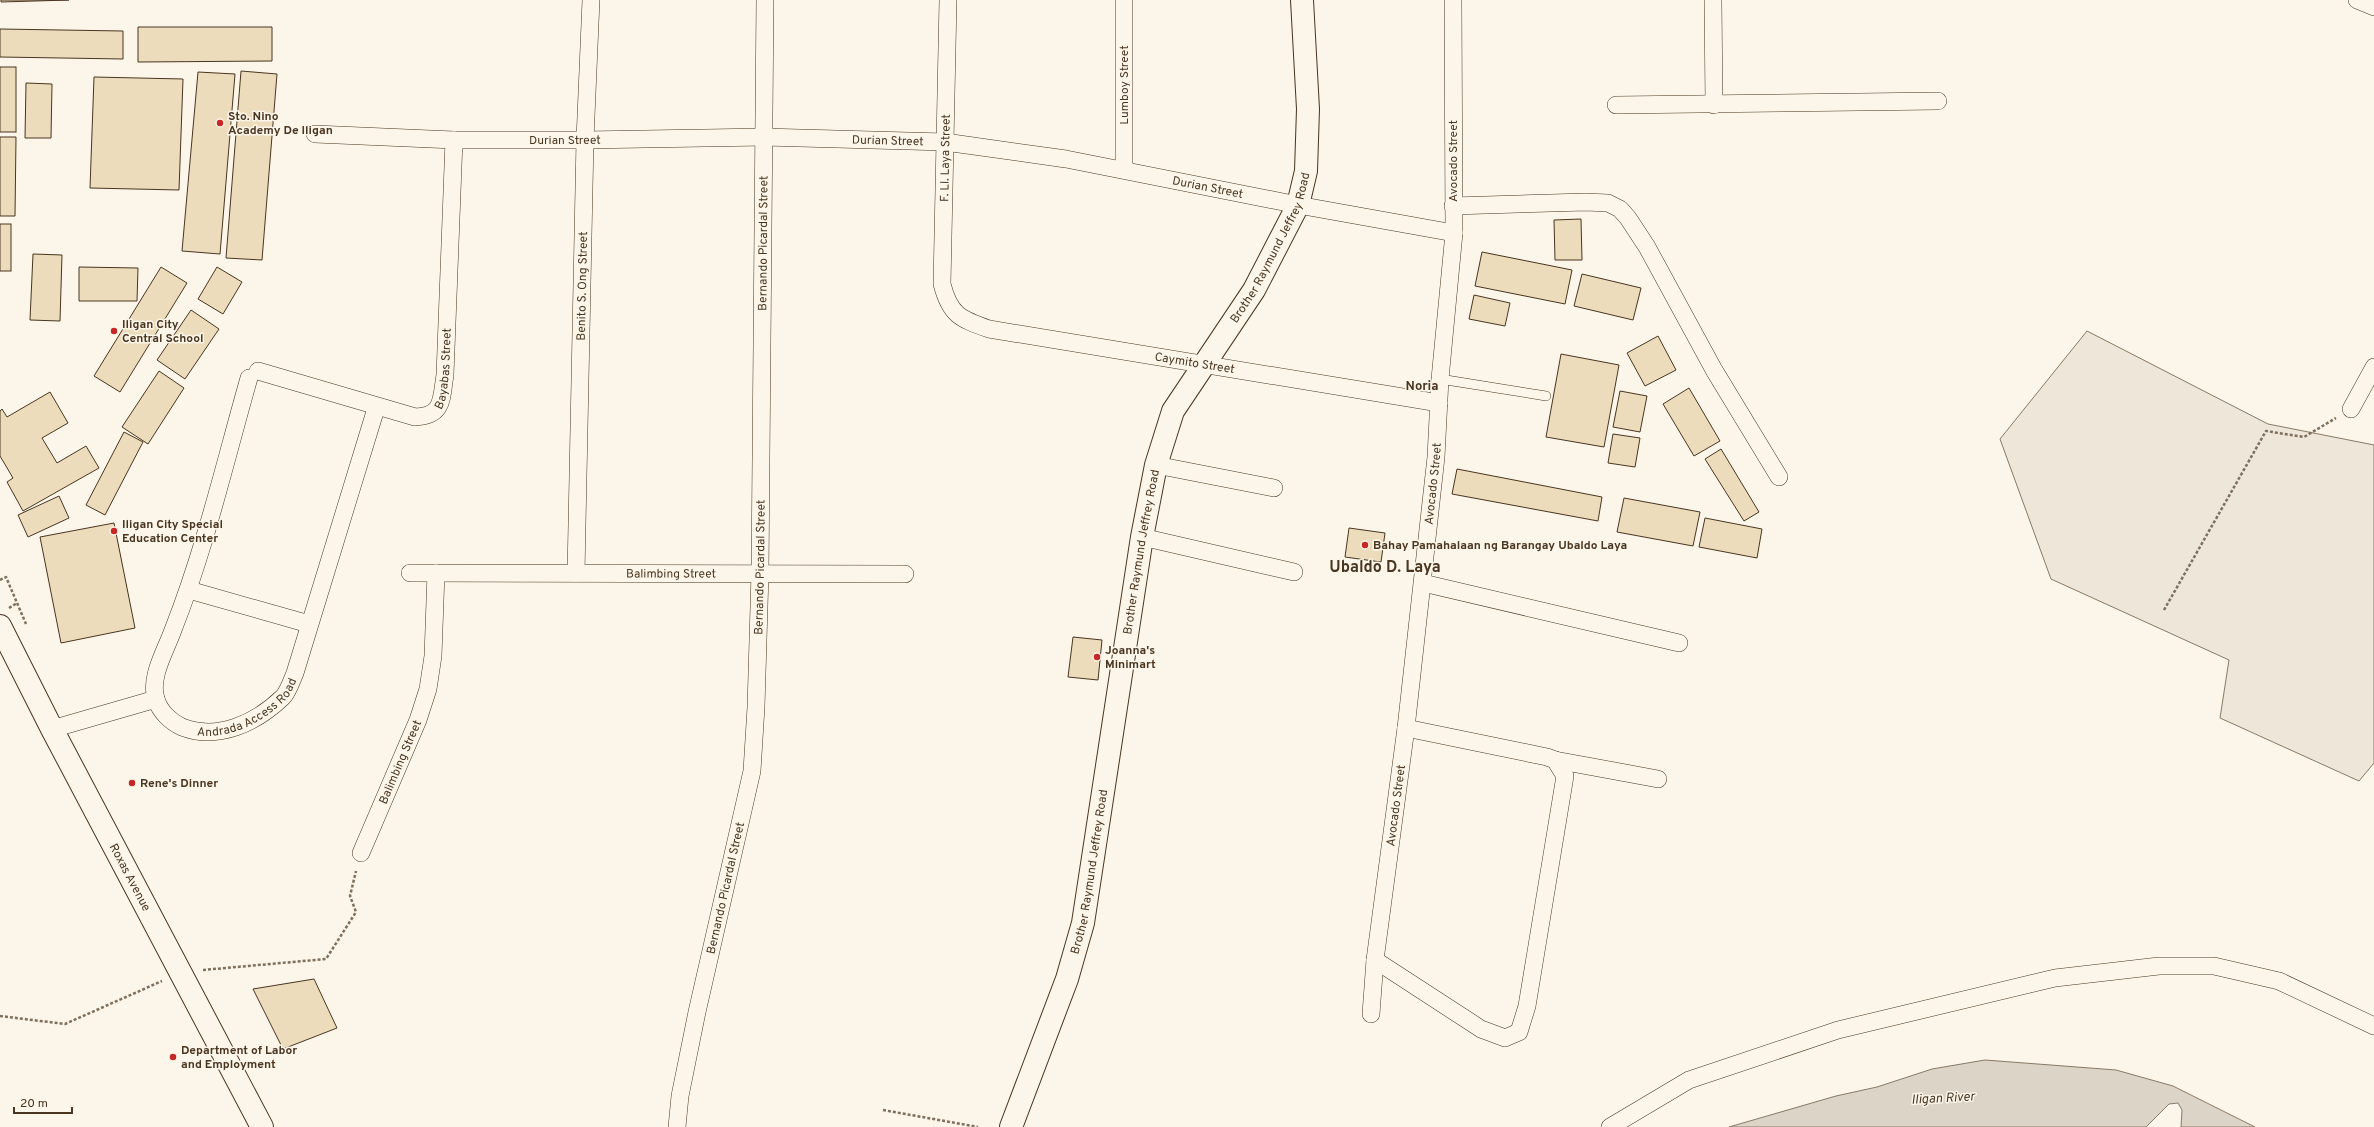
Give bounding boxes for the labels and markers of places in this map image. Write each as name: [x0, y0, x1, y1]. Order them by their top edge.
place label: Sto. Nino Academy De Iligan: [228, 109, 333, 139]
marker: Sto. Nino Academy De Iligan: [215, 118, 225, 128]
place label: Iligan City Central School: [122, 317, 204, 347]
marker: Iligan City Central School: [109, 326, 119, 336]
place label: Iligan City Special Education Center: [122, 517, 223, 547]
marker: Iligan City Special Education Center: [109, 526, 119, 536]
place label: Bahay Pamahalaan ng Barangay Ubaldo Laya: [1373, 538, 1627, 554]
marker: Bahay Pamahalaan ng Barangay Ubaldo Laya: [1360, 540, 1370, 550]
place label: Joanna's Minimart: [1105, 643, 1156, 673]
marker: Joanna's Minimart: [1092, 652, 1102, 662]
place label: Rene's Dinner: [140, 776, 218, 792]
marker: Rene's Dinner: [127, 778, 137, 788]
place label: Department of Labor and Employment: [181, 1043, 297, 1073]
marker: Department of Labor and Employment: [168, 1052, 178, 1062]

